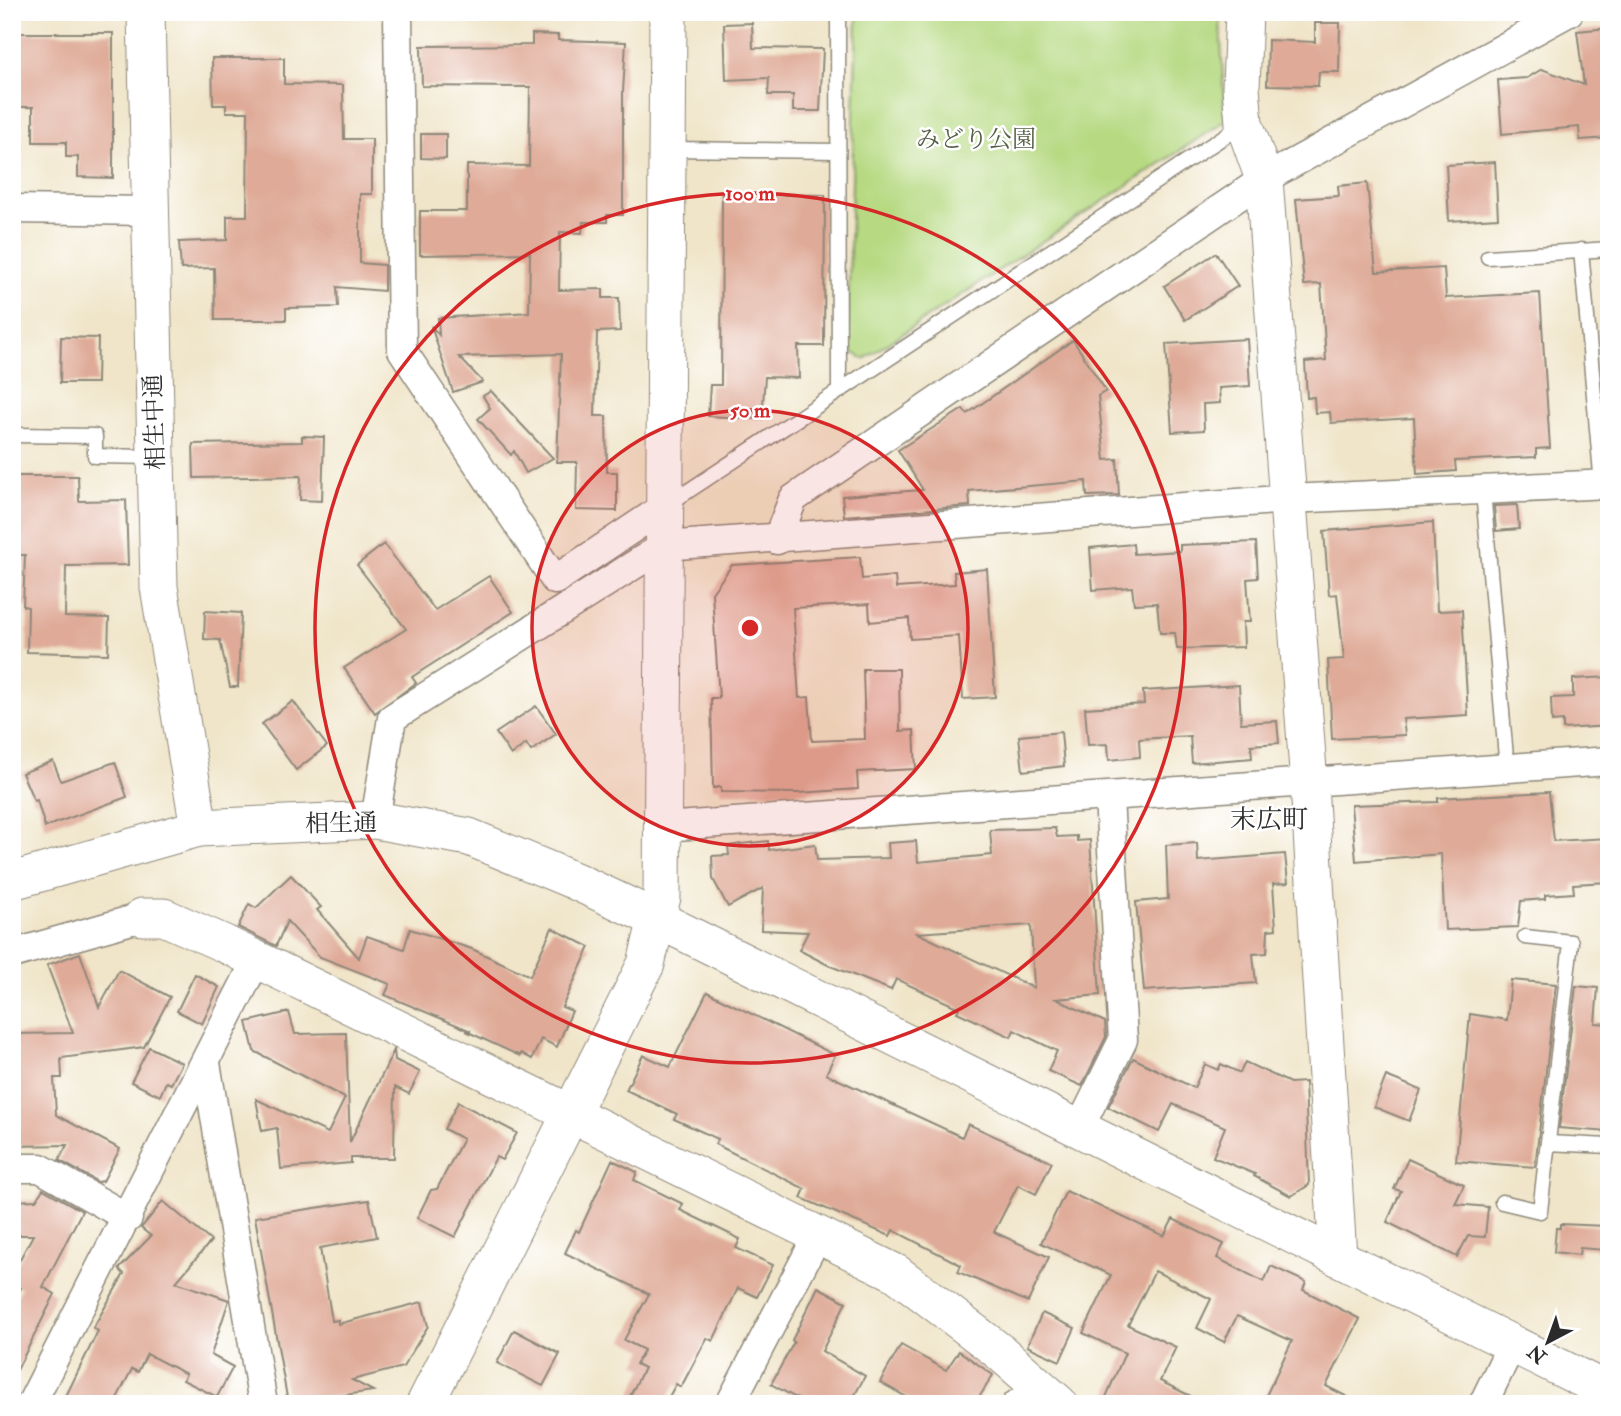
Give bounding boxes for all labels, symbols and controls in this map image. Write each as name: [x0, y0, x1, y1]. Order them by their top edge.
park label: みどり公園: [916, 124, 1036, 155]
text: 100 m: [725, 180, 776, 207]
street label: 相生中通: [137, 373, 172, 470]
text: 50 m: [730, 397, 771, 424]
centre of rings: [738, 616, 762, 640]
district label: 末広町: [1230, 804, 1308, 836]
street label: 相生通: [305, 807, 377, 840]
north arrow: [1512, 1308, 1582, 1378]
text: N: [1522, 1339, 1553, 1369]

